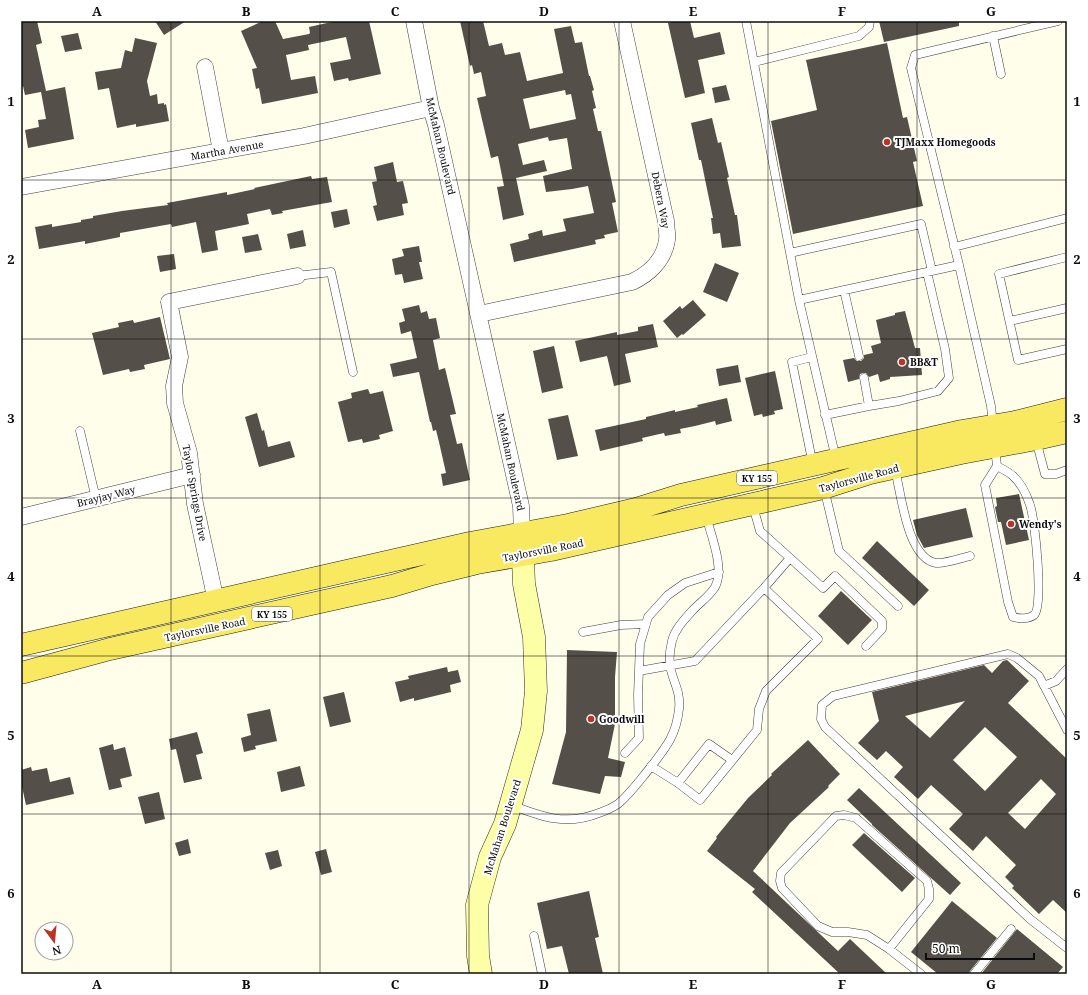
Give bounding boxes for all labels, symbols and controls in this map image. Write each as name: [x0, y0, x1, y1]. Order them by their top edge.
text: A: [92, 2, 102, 20]
text: B: [242, 2, 251, 20]
text: C: [391, 2, 400, 20]
text: D: [539, 2, 549, 20]
text: E: [689, 2, 698, 20]
text: F: [838, 2, 846, 20]
text: G: [986, 2, 996, 20]
text: 1: [7, 92, 15, 110]
text: 1: [1073, 92, 1081, 110]
street label: McMahan Boulevard: [423, 96, 459, 196]
place label: TJMaxx Homegoods: [895, 135, 996, 149]
street label: Martha Avenue: [190, 137, 264, 163]
marker: TJMaxx Homegoods: [882, 137, 892, 147]
street label: Debera Way: [649, 170, 673, 230]
text: 2: [7, 250, 15, 268]
text: 2: [1073, 250, 1081, 268]
place label: BB&T: [910, 355, 938, 369]
marker: BB&T: [897, 357, 907, 367]
text: 3: [7, 409, 15, 427]
text: 3: [1073, 409, 1081, 427]
street label: McMahan Boulevard: [494, 412, 528, 512]
street label: Taylor Springs Drive: [180, 444, 210, 542]
street label: Taylorsville Road: [817, 461, 901, 495]
road number: KY 155: [737, 471, 777, 485]
street label: Brayjay Way: [75, 482, 137, 510]
place label: Wendy's: [1019, 517, 1062, 531]
marker: Wendy's: [1006, 519, 1016, 529]
street label: Taylorsville Road: [501, 535, 585, 565]
text: 4: [7, 567, 15, 585]
text: 4: [1073, 567, 1081, 585]
road number: KY 155: [252, 607, 292, 621]
street label: Taylorsville Road: [163, 614, 247, 644]
place label: Goodwill: [599, 712, 645, 726]
marker: Goodwill: [586, 714, 596, 724]
text: 5: [7, 726, 15, 744]
text: 5: [1073, 726, 1081, 744]
street label: McMahan Boulevard: [480, 777, 524, 877]
text: 6: [7, 884, 15, 902]
text: 6: [1073, 884, 1081, 902]
north arrow: [34, 921, 74, 961]
scale bar: [926, 935, 1034, 961]
text: 50 m: [932, 940, 960, 957]
text: N: [50, 943, 63, 960]
text: A: [92, 975, 102, 993]
text: B: [242, 975, 251, 993]
text: C: [391, 975, 400, 993]
text: D: [539, 975, 549, 993]
text: E: [689, 975, 698, 993]
text: F: [838, 975, 846, 993]
text: G: [986, 975, 996, 993]

